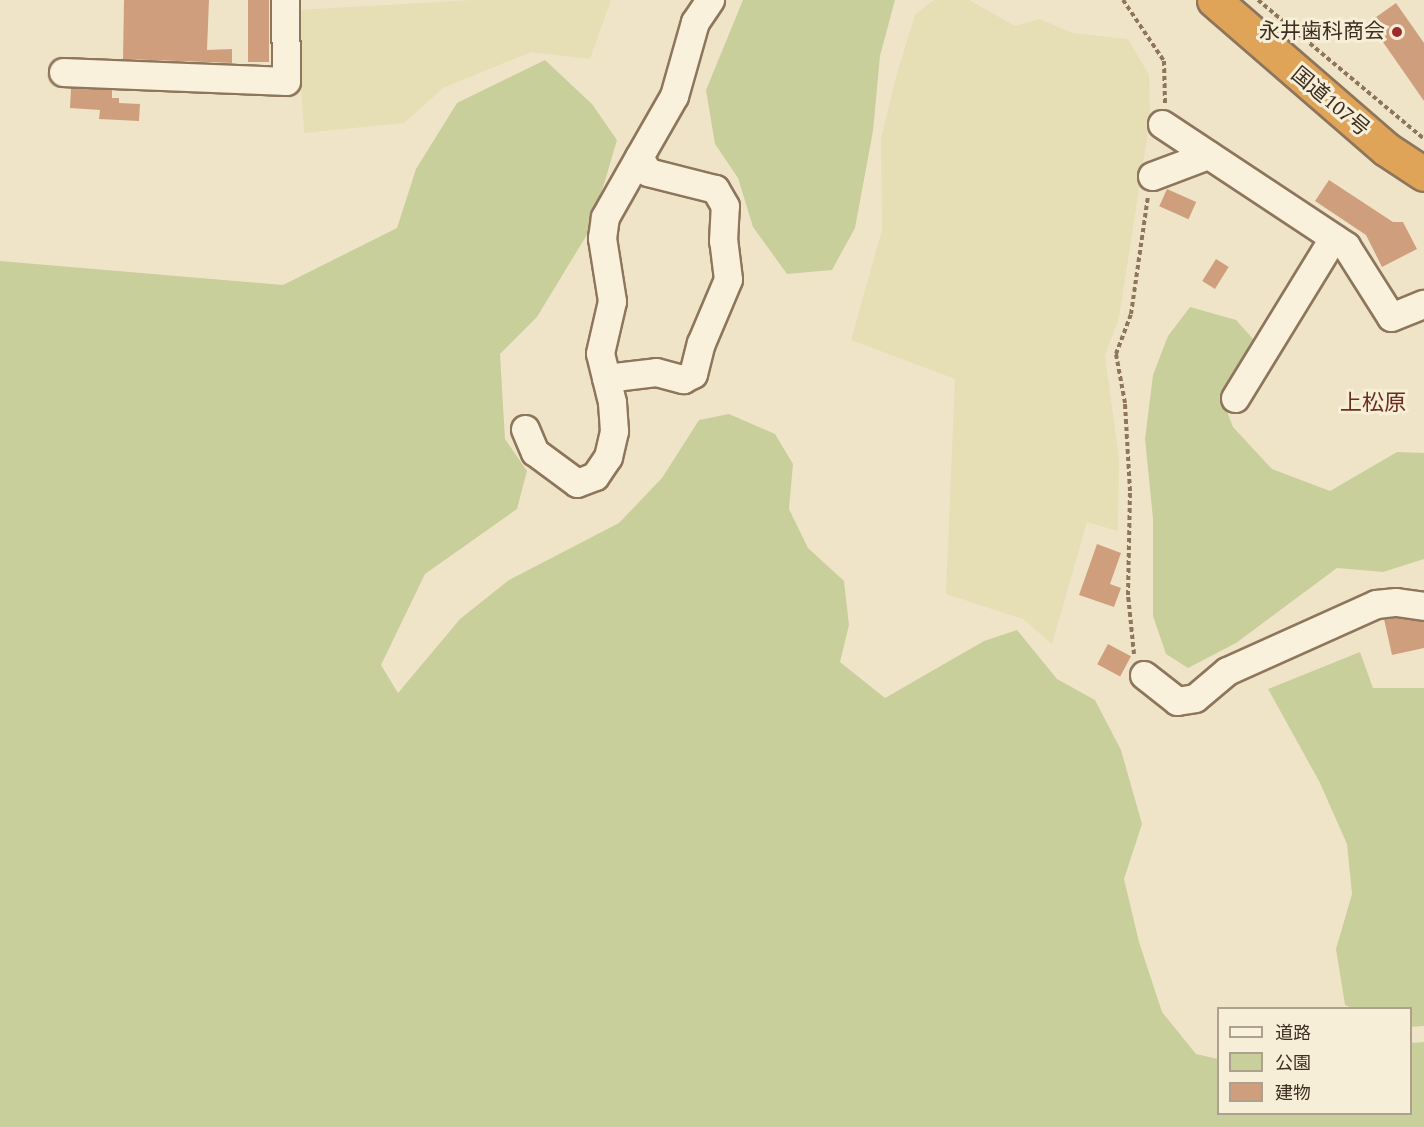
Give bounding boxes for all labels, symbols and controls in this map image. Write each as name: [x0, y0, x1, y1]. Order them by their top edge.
place label: 永井歯科商会: [1259, 19, 1385, 45]
marker: 永井歯科商会: [1390, 25, 1404, 39]
street label: 国道107号: [1286, 62, 1374, 142]
district label: 上松原: [1340, 391, 1406, 417]
legend: [1217, 1007, 1412, 1115]
text: 道路: [1275, 1020, 1311, 1047]
text: 公園: [1275, 1050, 1311, 1077]
text: 建物: [1275, 1080, 1311, 1107]

